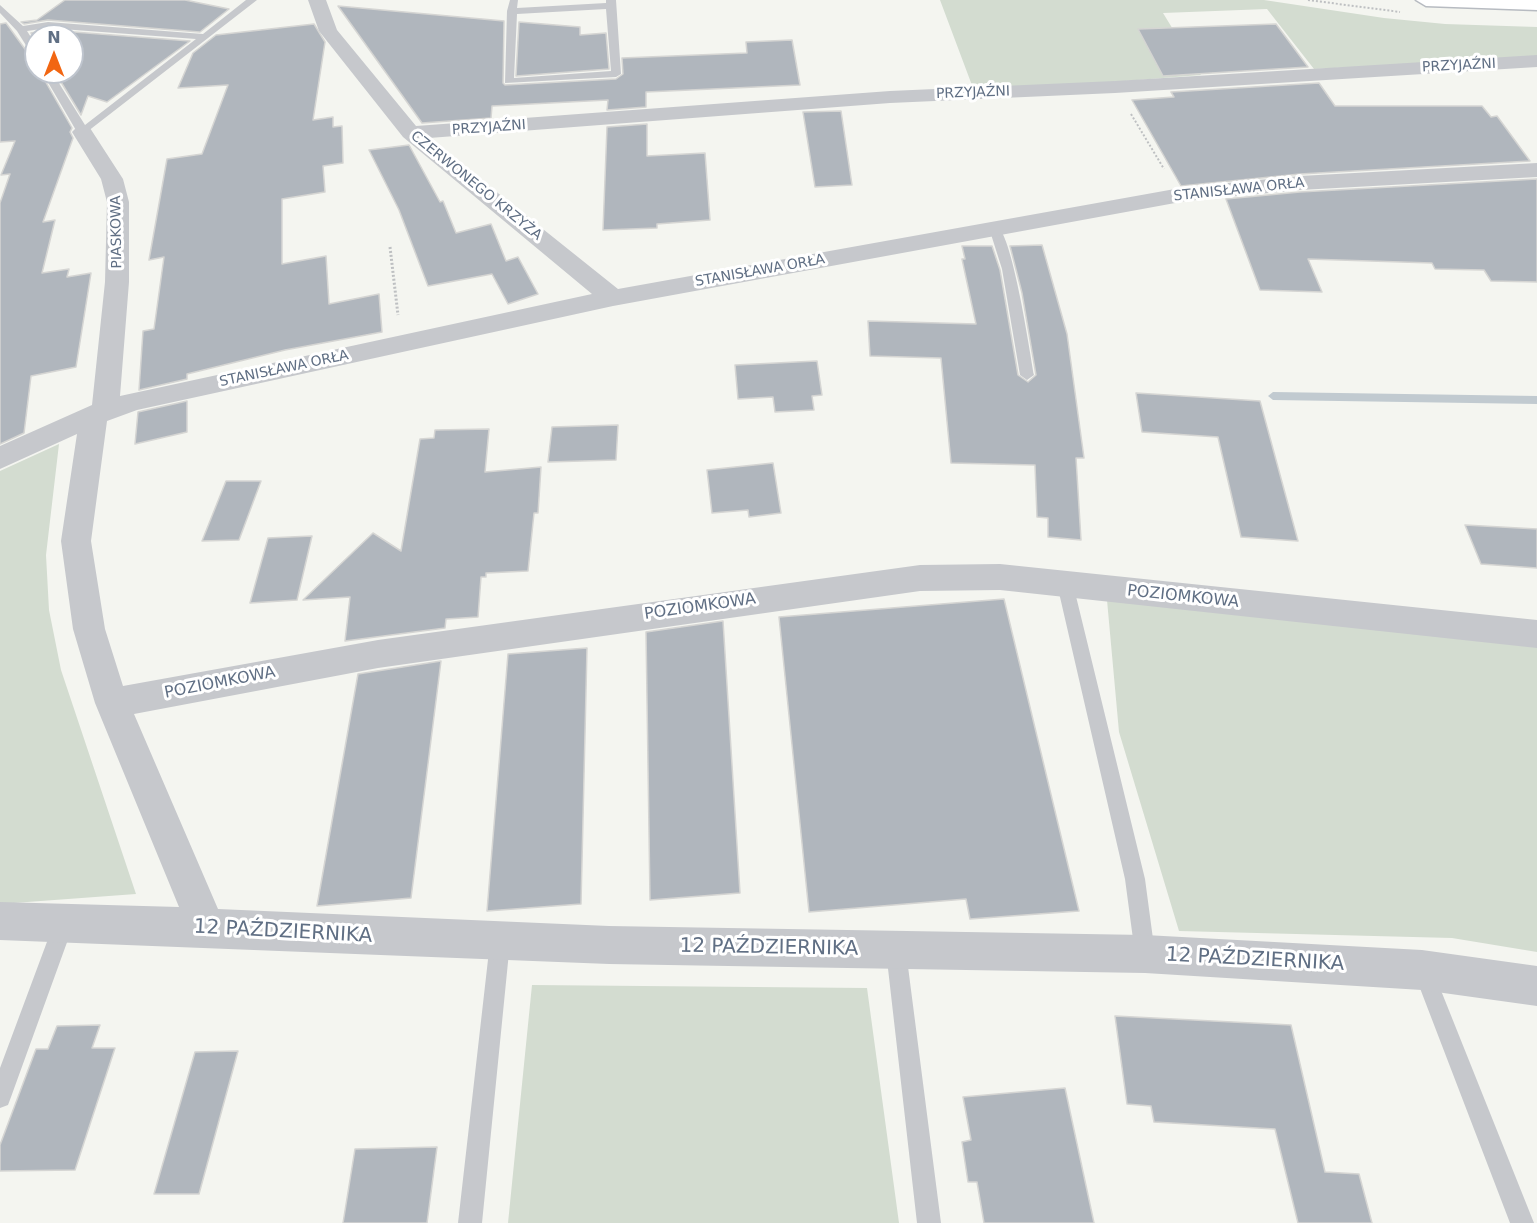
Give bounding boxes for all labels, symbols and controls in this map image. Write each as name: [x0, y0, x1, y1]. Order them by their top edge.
north arrow: [24, 24, 84, 84]
text: N: [47, 28, 61, 47]
street label: PRZYJAŹNI: [1422, 56, 1496, 76]
street label: PRZYJAŹNI: [936, 83, 1010, 103]
street label: PRZYJAŹNI: [452, 117, 526, 139]
street label: CZERWONEGO KRZYŻA: [407, 128, 545, 244]
street label: STANISŁAWA ORŁA: [1173, 175, 1305, 205]
street label: PIASKOWA: [108, 195, 126, 269]
street label: STANISŁAWA ORŁA: [694, 251, 826, 291]
street label: STANISŁAWA ORŁA: [218, 347, 350, 391]
street label: POZIOMKOWA: [1126, 582, 1240, 612]
street label: POZIOMKOWA: [643, 590, 757, 624]
street label: POZIOMKOWA: [163, 663, 277, 703]
street label: 12 PAŹDZIERNIKA: [193, 915, 373, 949]
street label: 12 PAŹDZIERNIKA: [679, 934, 859, 962]
street label: 12 PAŹDZIERNIKA: [1165, 943, 1345, 977]

